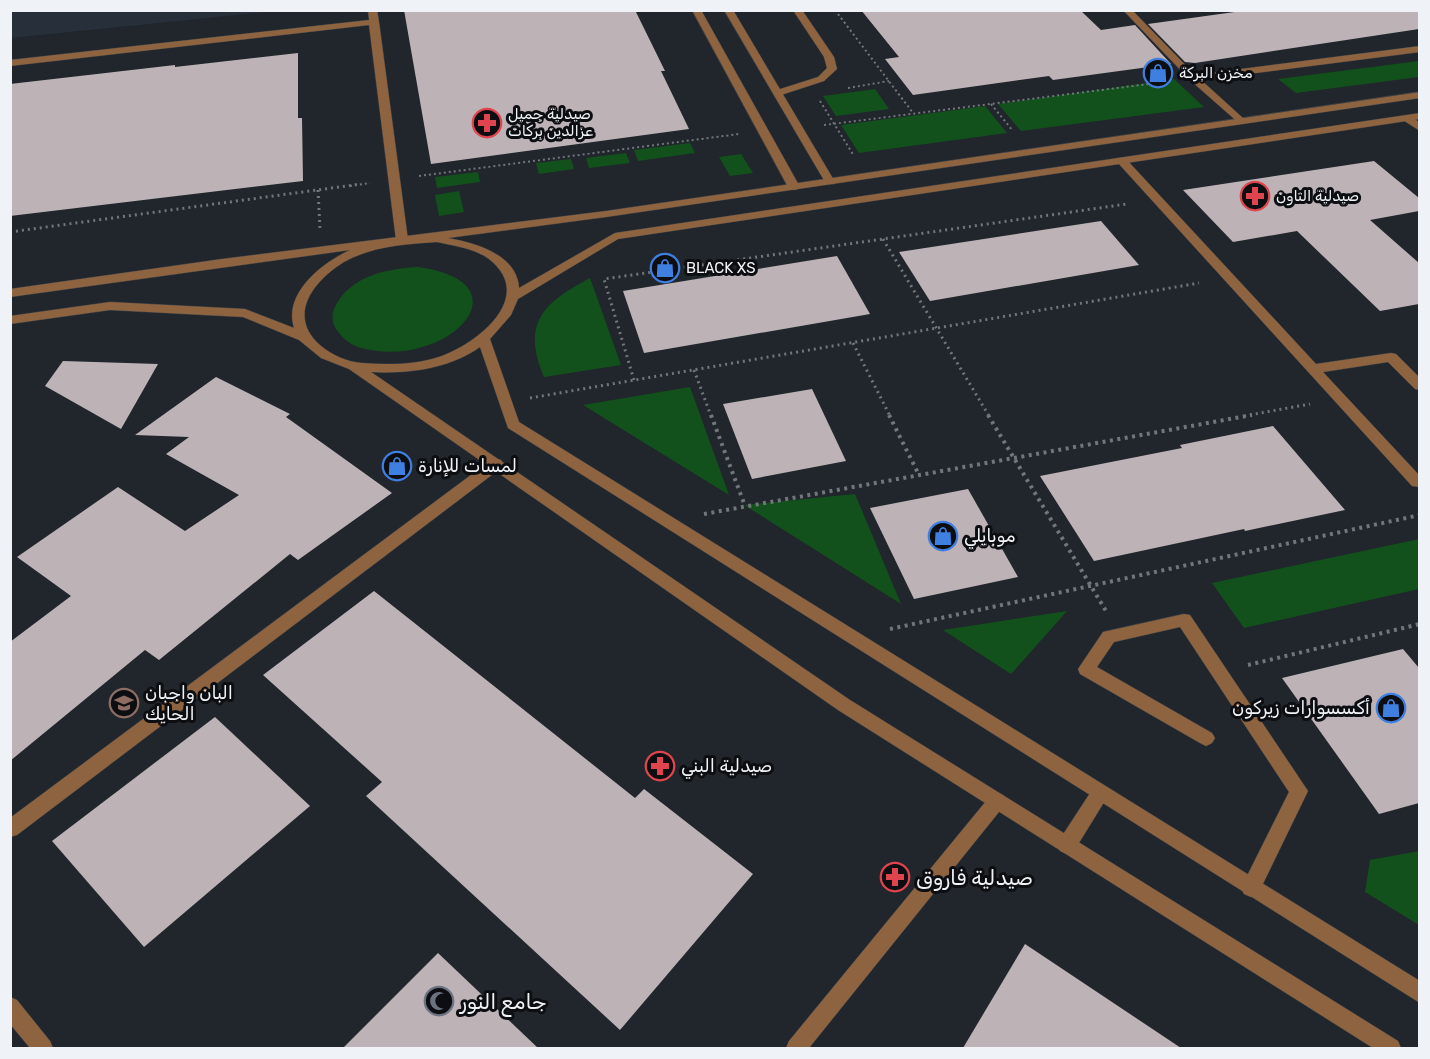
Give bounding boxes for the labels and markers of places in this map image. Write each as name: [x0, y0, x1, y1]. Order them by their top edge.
shop icon: مخزن البركة: [1142, 57, 1174, 89]
place label: مخزن البركة: [1179, 64, 1253, 82]
place label: صيدلية جميل عزالدين بركات: [508, 105, 593, 140]
pharmacy icon: صيدلية جميل عزالدين بركات: [471, 107, 503, 139]
pharmacy icon: صيدلية التاون: [1239, 180, 1271, 212]
place label: صيدلية التاون: [1276, 187, 1359, 206]
shop icon: BLACK XS: [649, 252, 681, 284]
place label: BLACK XS: [686, 259, 756, 277]
shop icon: لمسات للإنارة: [381, 450, 413, 482]
place label: لمسات للإنارة: [418, 455, 517, 477]
shop icon: موبايلي: [927, 520, 959, 552]
place label: موبايلي: [964, 525, 1016, 549]
place label: البان واجبان الحايك: [145, 682, 233, 725]
school or university icon: البان واجبان الحايك: [108, 687, 140, 719]
shop icon: أكسسوارات زيركون: [1375, 692, 1407, 724]
place label: أكسسوارات زيركون: [1232, 697, 1370, 719]
pharmacy icon: صيدلية البني: [644, 750, 676, 782]
place label: صيدلية البني: [681, 755, 772, 779]
pharmacy icon: صيدلية فاروق: [879, 861, 911, 893]
place label: صيدلية فاروق: [916, 865, 1033, 891]
mosque icon: جامع النور: [423, 985, 455, 1017]
place label: جامع النور: [458, 989, 546, 1017]

